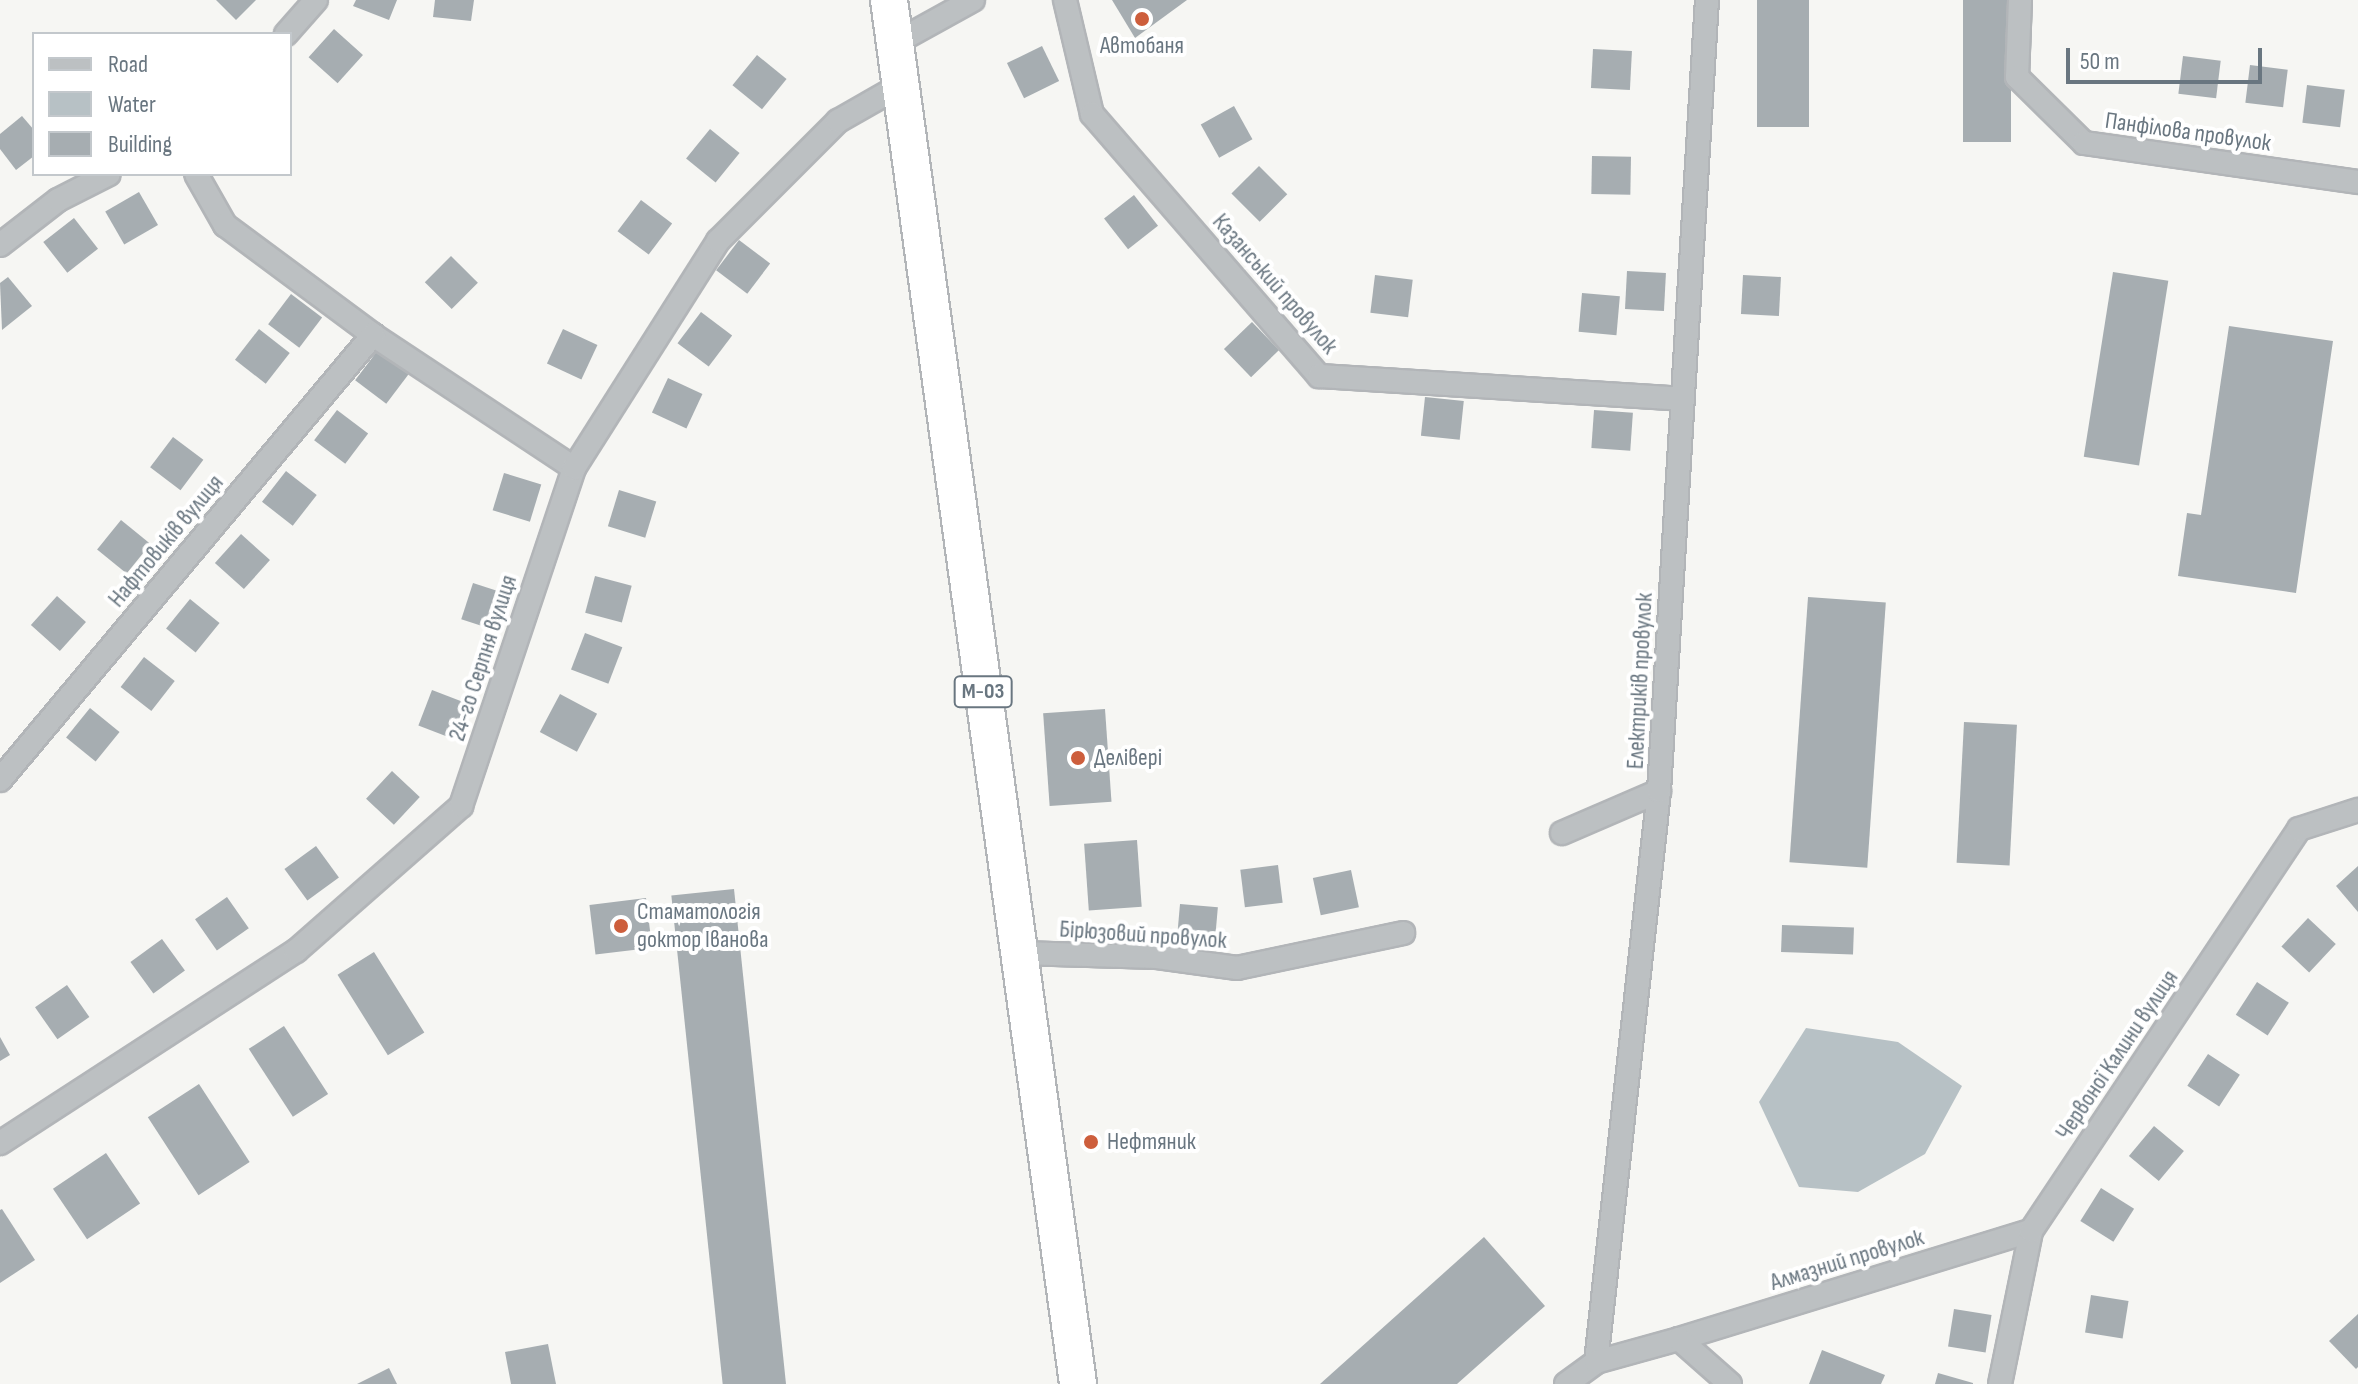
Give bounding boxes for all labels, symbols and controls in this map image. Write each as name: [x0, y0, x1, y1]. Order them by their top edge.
marker: Автобаня: [1133, 10, 1151, 28]
legend: [32, 32, 292, 176]
place label: Автобаня: [1100, 32, 1184, 60]
scale bar: [2070, 32, 2266, 82]
text: 50 m: [2080, 47, 2120, 76]
text: Road: [108, 50, 148, 79]
text: Water: [108, 90, 156, 119]
street label: Панфілова провулок: [2103, 106, 2273, 158]
text: Building: [108, 130, 172, 159]
street label: Казанський провулок: [1206, 208, 1344, 360]
street label: Нафтовиків вулиця: [102, 469, 230, 613]
street label: 24-го Серпня вулиця: [443, 571, 523, 745]
street label: Електриків провулок: [1621, 592, 1659, 770]
road number: М-03: [953, 674, 1013, 710]
place label: Делівері: [1094, 744, 1162, 772]
marker: Делівері: [1069, 749, 1087, 767]
place label: Стаматологія доктор Іванова: [637, 898, 768, 954]
street label: Бірюзовий провулок: [1058, 915, 1228, 955]
marker: Стаматологія доктор Іванова: [612, 917, 630, 935]
street label: Червоної Калини вулиця: [2050, 965, 2184, 1145]
place label: Нефтяник: [1107, 1128, 1196, 1156]
marker: Нефтяник: [1082, 1133, 1100, 1151]
street label: Алмазний провулок: [1767, 1223, 1927, 1297]

